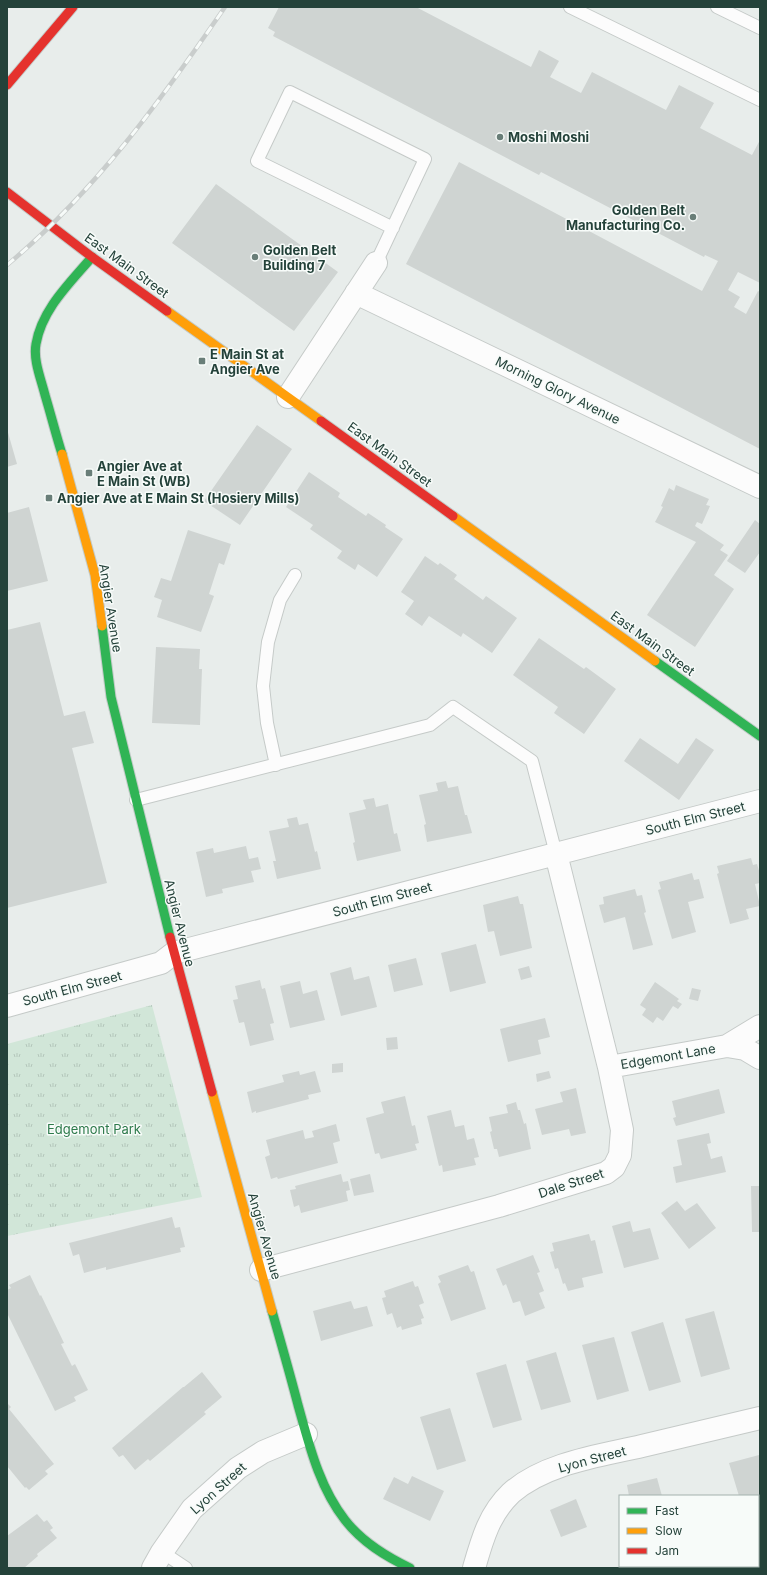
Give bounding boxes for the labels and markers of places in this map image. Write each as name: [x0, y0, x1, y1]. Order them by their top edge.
place label: Moshi Moshi: [508, 129, 589, 145]
marker: Moshi Moshi: [495, 132, 505, 142]
place label: Golden Belt Manufacturing Co.: [566, 202, 685, 233]
marker: Golden Belt Manufacturing Co.: [688, 212, 698, 222]
place label: Golden Belt Building 7: [263, 242, 336, 273]
marker: Golden Belt Building 7: [250, 252, 260, 262]
place label: E Main St at Angier Ave: [210, 346, 284, 377]
marker: E Main St at Angier Ave: [197, 356, 207, 366]
place label: Angier Ave at E Main St (WB): [97, 458, 191, 489]
marker: Angier Ave at E Main St (WB): [84, 468, 94, 478]
place label: Angier Ave at E Main St (Hosiery Mills): [57, 490, 299, 506]
marker: Angier Ave at E Main St (Hosiery Mills): [44, 493, 54, 503]

